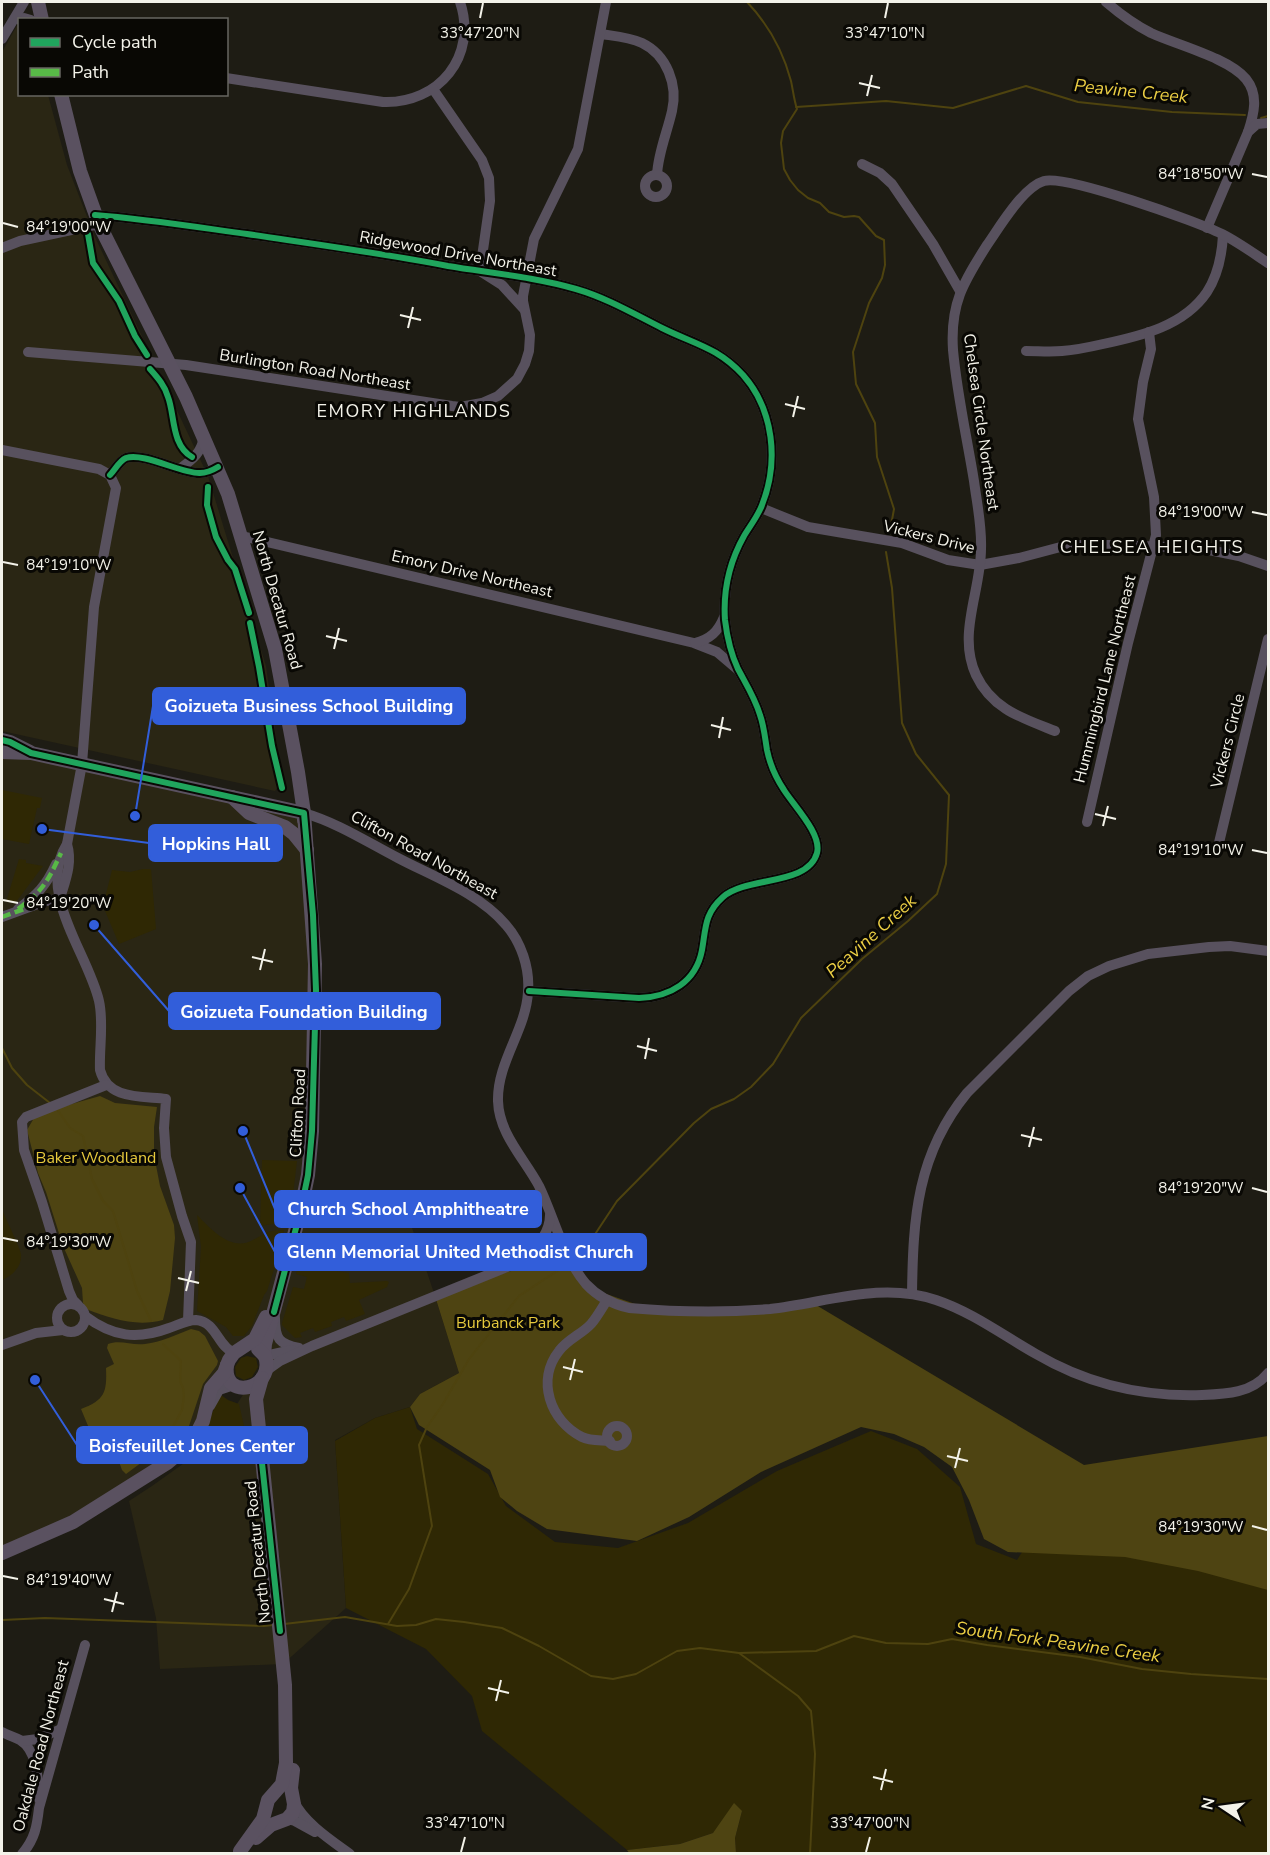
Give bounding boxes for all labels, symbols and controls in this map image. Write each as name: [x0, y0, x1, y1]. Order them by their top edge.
legend: [18, 18, 228, 96]
text: 33°47'20"N: [440, 23, 520, 43]
text: 33°47'10"N: [845, 23, 925, 43]
text: Cycle path: [72, 30, 157, 54]
text: Path: [72, 60, 109, 84]
water label: Peavine Creek: [1073, 73, 1190, 109]
text: 84°18'50"W: [1158, 164, 1244, 184]
text: 84°19'00"W: [26, 217, 112, 237]
street label: Ridgewood Drive Northeast: [358, 226, 559, 282]
street label: Chelsea Circle Northeast: [958, 332, 1004, 512]
street label: Burlington Road Northeast: [218, 344, 413, 396]
district label: EMORY HIGHLANDS: [317, 399, 511, 423]
text: 84°19'00"W: [1158, 502, 1244, 522]
street label: Vickers Drive: [880, 515, 977, 559]
street label: North Decatur Road: [247, 528, 307, 672]
district label: CHELSEA HEIGHTS: [1060, 535, 1244, 559]
street label: Emory Drive Northeast: [389, 545, 555, 603]
text: 84°19'10"W: [26, 555, 112, 575]
street label: Hummingbird Lane Northeast: [1069, 572, 1142, 785]
callout: Goizueta Business School Building: [153, 688, 465, 724]
street label: Vickers Circle: [1205, 691, 1250, 791]
text: Goizueta Business School Building: [165, 694, 453, 718]
street label: Clifton Road Northeast: [347, 805, 502, 905]
callout: Hopkins Hall: [149, 825, 282, 861]
text: Hopkins Hall: [162, 832, 271, 856]
text: 84°19'10"W: [1158, 840, 1244, 860]
water label: Peavine Creek: [820, 888, 922, 983]
text: 84°19'20"W: [26, 893, 112, 913]
callout: Goizueta Foundation Building: [169, 993, 440, 1029]
text: Goizueta Foundation Building: [180, 1000, 428, 1024]
street label: Clifton Road: [285, 1068, 311, 1158]
park label: Baker Woodland: [36, 1147, 156, 1169]
text: 84°19'20"W: [1158, 1178, 1244, 1198]
callout: Church School Amphitheatre: [275, 1191, 541, 1227]
text: Church School Amphitheatre: [287, 1197, 529, 1221]
text: 84°19'30"W: [26, 1232, 112, 1252]
callout: Glenn Memorial United Methodist Church: [275, 1234, 646, 1270]
text: Glenn Memorial United Methodist Church: [287, 1240, 633, 1264]
park label: Burbanck Park: [456, 1312, 561, 1334]
callout: Boisfeuillet Jones Center: [77, 1427, 307, 1463]
text: Boisfeuillet Jones Center: [89, 1434, 295, 1458]
street label: North Decatur Road: [240, 1479, 276, 1625]
text: 84°19'30"W: [1158, 1517, 1244, 1537]
text: 84°19'40"W: [26, 1570, 112, 1590]
water label: South Fork Peavine Creek: [954, 1616, 1163, 1668]
street label: Oakdale Road Northeast: [7, 1657, 75, 1834]
north arrow: [1192, 1777, 1252, 1837]
text: N: [1196, 1796, 1220, 1812]
text: 33°47'10"N: [425, 1813, 505, 1833]
text: 33°47'00"N: [830, 1813, 910, 1833]

